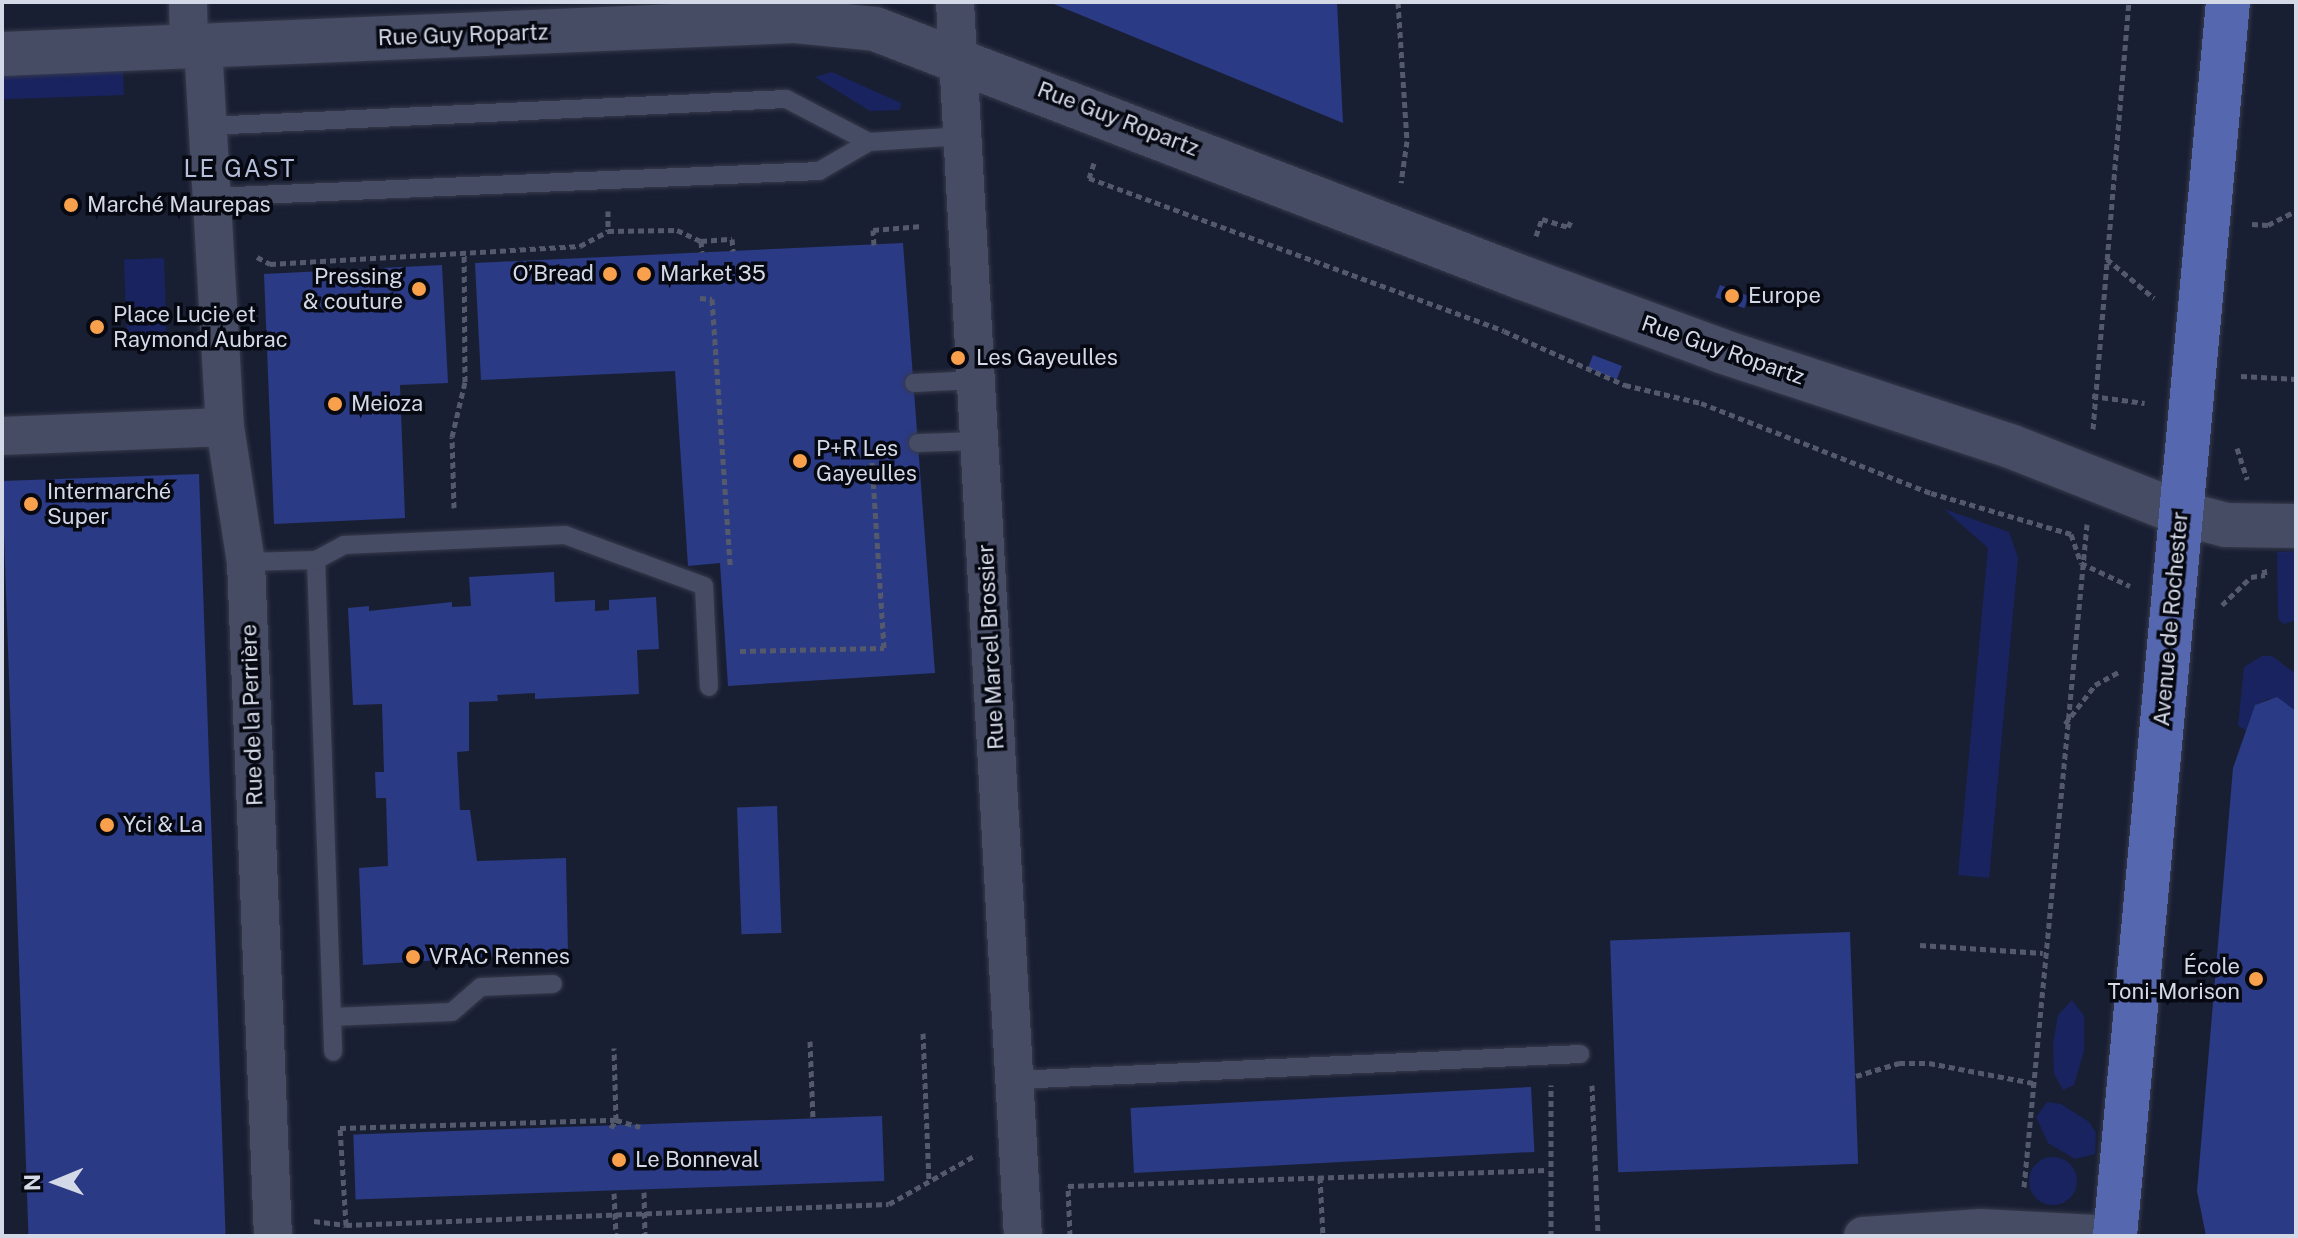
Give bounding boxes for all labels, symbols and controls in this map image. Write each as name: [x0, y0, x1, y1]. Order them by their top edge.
street label: Rue Guy Ropartz: [377, 19, 549, 51]
street label: Rue Guy Ropartz: [1034, 76, 1202, 162]
district label: LE GAST: [184, 155, 296, 183]
place label: Marché Maurepas: [87, 192, 271, 218]
marker: Marché Maurepas: [62, 196, 80, 214]
place label: O’Bread: [512, 261, 594, 287]
place label: Market 35: [660, 261, 766, 287]
place label: Pressing & couture: [303, 263, 403, 314]
marker: O’Bread: [601, 265, 619, 283]
marker: Market 35: [635, 265, 653, 283]
marker: Pressing & couture: [410, 280, 428, 298]
place label: Europe: [1748, 283, 1821, 309]
marker: Europe: [1723, 287, 1741, 305]
place label: Place Lucie et Raymond Aubrac: [113, 301, 288, 352]
street label: Rue Guy Ropartz: [1638, 310, 1808, 390]
marker: Place Lucie et Raymond Aubrac: [88, 318, 106, 336]
place label: Les Gayeulles: [976, 345, 1118, 371]
marker: Les Gayeulles: [947, 347, 969, 369]
place label: Meioza: [351, 391, 423, 417]
marker: Meioza: [326, 395, 344, 413]
place label: P+R Les Gayeulles: [816, 435, 917, 486]
marker: P+R Les Gayeulles: [791, 452, 809, 470]
place label: Intermarché Super: [47, 478, 171, 530]
marker: Intermarché Super: [22, 495, 40, 513]
street label: Avenue de Rochester: [2148, 510, 2194, 728]
street label: Rue Marcel Brossier: [972, 543, 1010, 751]
street label: Rue de la Perrière: [236, 623, 268, 807]
place label: Yci & La: [123, 812, 203, 838]
marker: Yci & La: [98, 816, 116, 834]
place label: VRAC Rennes: [429, 944, 570, 970]
marker: VRAC Rennes: [404, 948, 422, 966]
place label: École Toni-Morison: [2107, 953, 2240, 1004]
marker: École Toni-Morison: [2247, 970, 2265, 988]
north arrow: [16, 1142, 96, 1222]
place label: Le Bonneval: [635, 1147, 760, 1173]
marker: Le Bonneval: [610, 1151, 628, 1169]
text: N: [19, 1174, 45, 1191]

